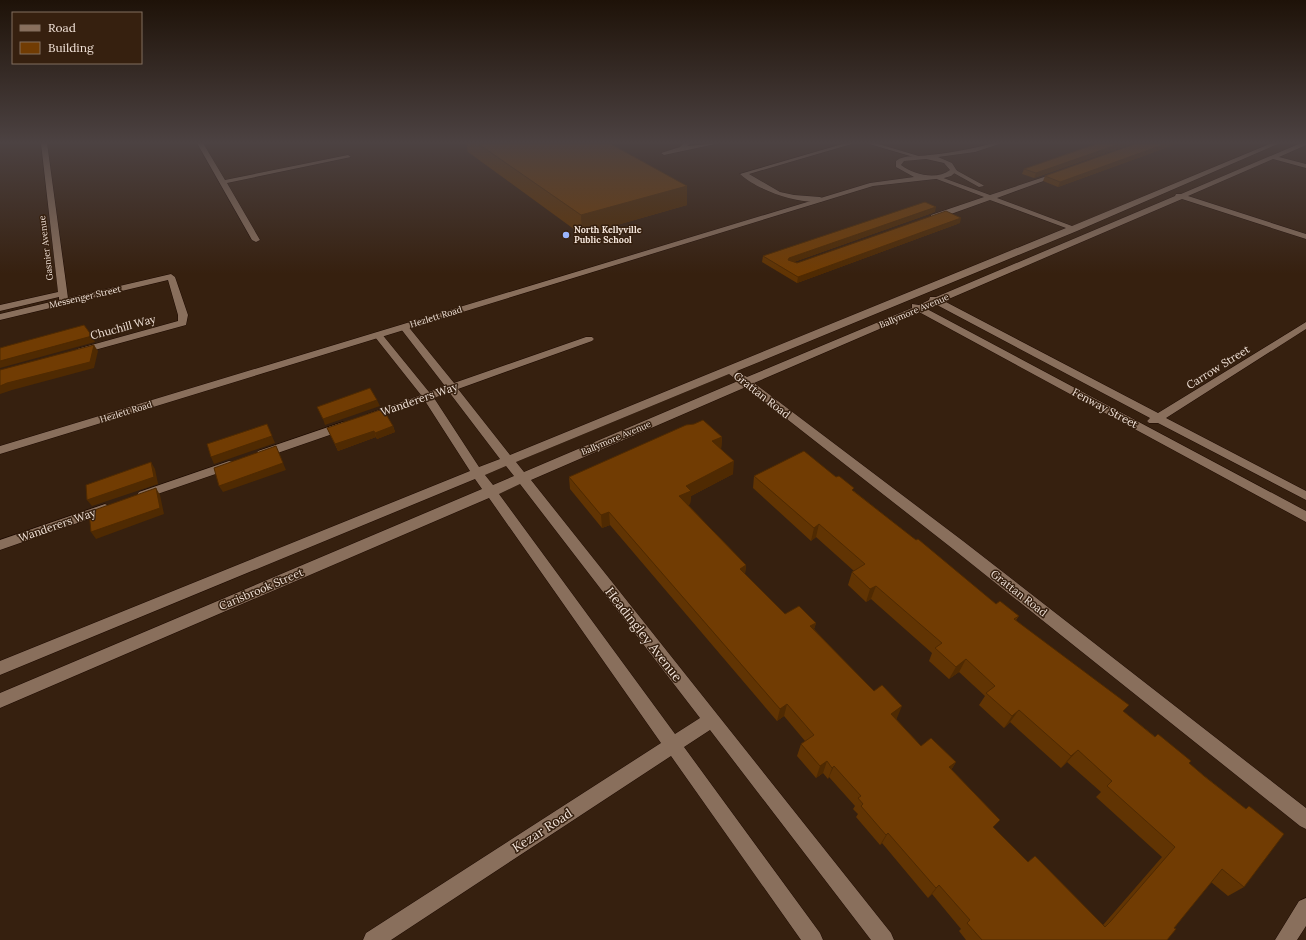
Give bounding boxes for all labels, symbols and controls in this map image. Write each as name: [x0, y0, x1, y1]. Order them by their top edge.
legend: [12, 12, 142, 64]
text: Road: [48, 20, 76, 35]
text: Building: [48, 40, 94, 55]
street label: Gasnier Avenue: [36, 215, 55, 281]
place label: North Kellyville Public School: [574, 224, 642, 245]
marker: North Kellyville Public School: [561, 230, 571, 240]
street label: Messenger Street: [48, 283, 122, 310]
street label: Ballymore Avenue: [877, 291, 950, 330]
street label: Hezlett Road: [408, 303, 464, 330]
street label: Chuchill Way: [89, 312, 157, 342]
street label: Carrow Street: [1184, 342, 1253, 392]
street label: Grattan Road: [731, 369, 793, 422]
street label: Wanderers Way: [379, 379, 460, 419]
street label: Fenway Street: [1070, 385, 1141, 432]
street label: Hezlett Road: [98, 398, 154, 425]
street label: Ballymore Avenue: [579, 418, 652, 457]
street label: Wanderers Way: [17, 505, 98, 545]
street label: Carisbrook Street: [217, 565, 306, 613]
street label: Grattan Road: [988, 567, 1050, 620]
street label: Headingley Avenue: [601, 584, 686, 685]
street label: Kezar Road: [509, 805, 576, 856]

